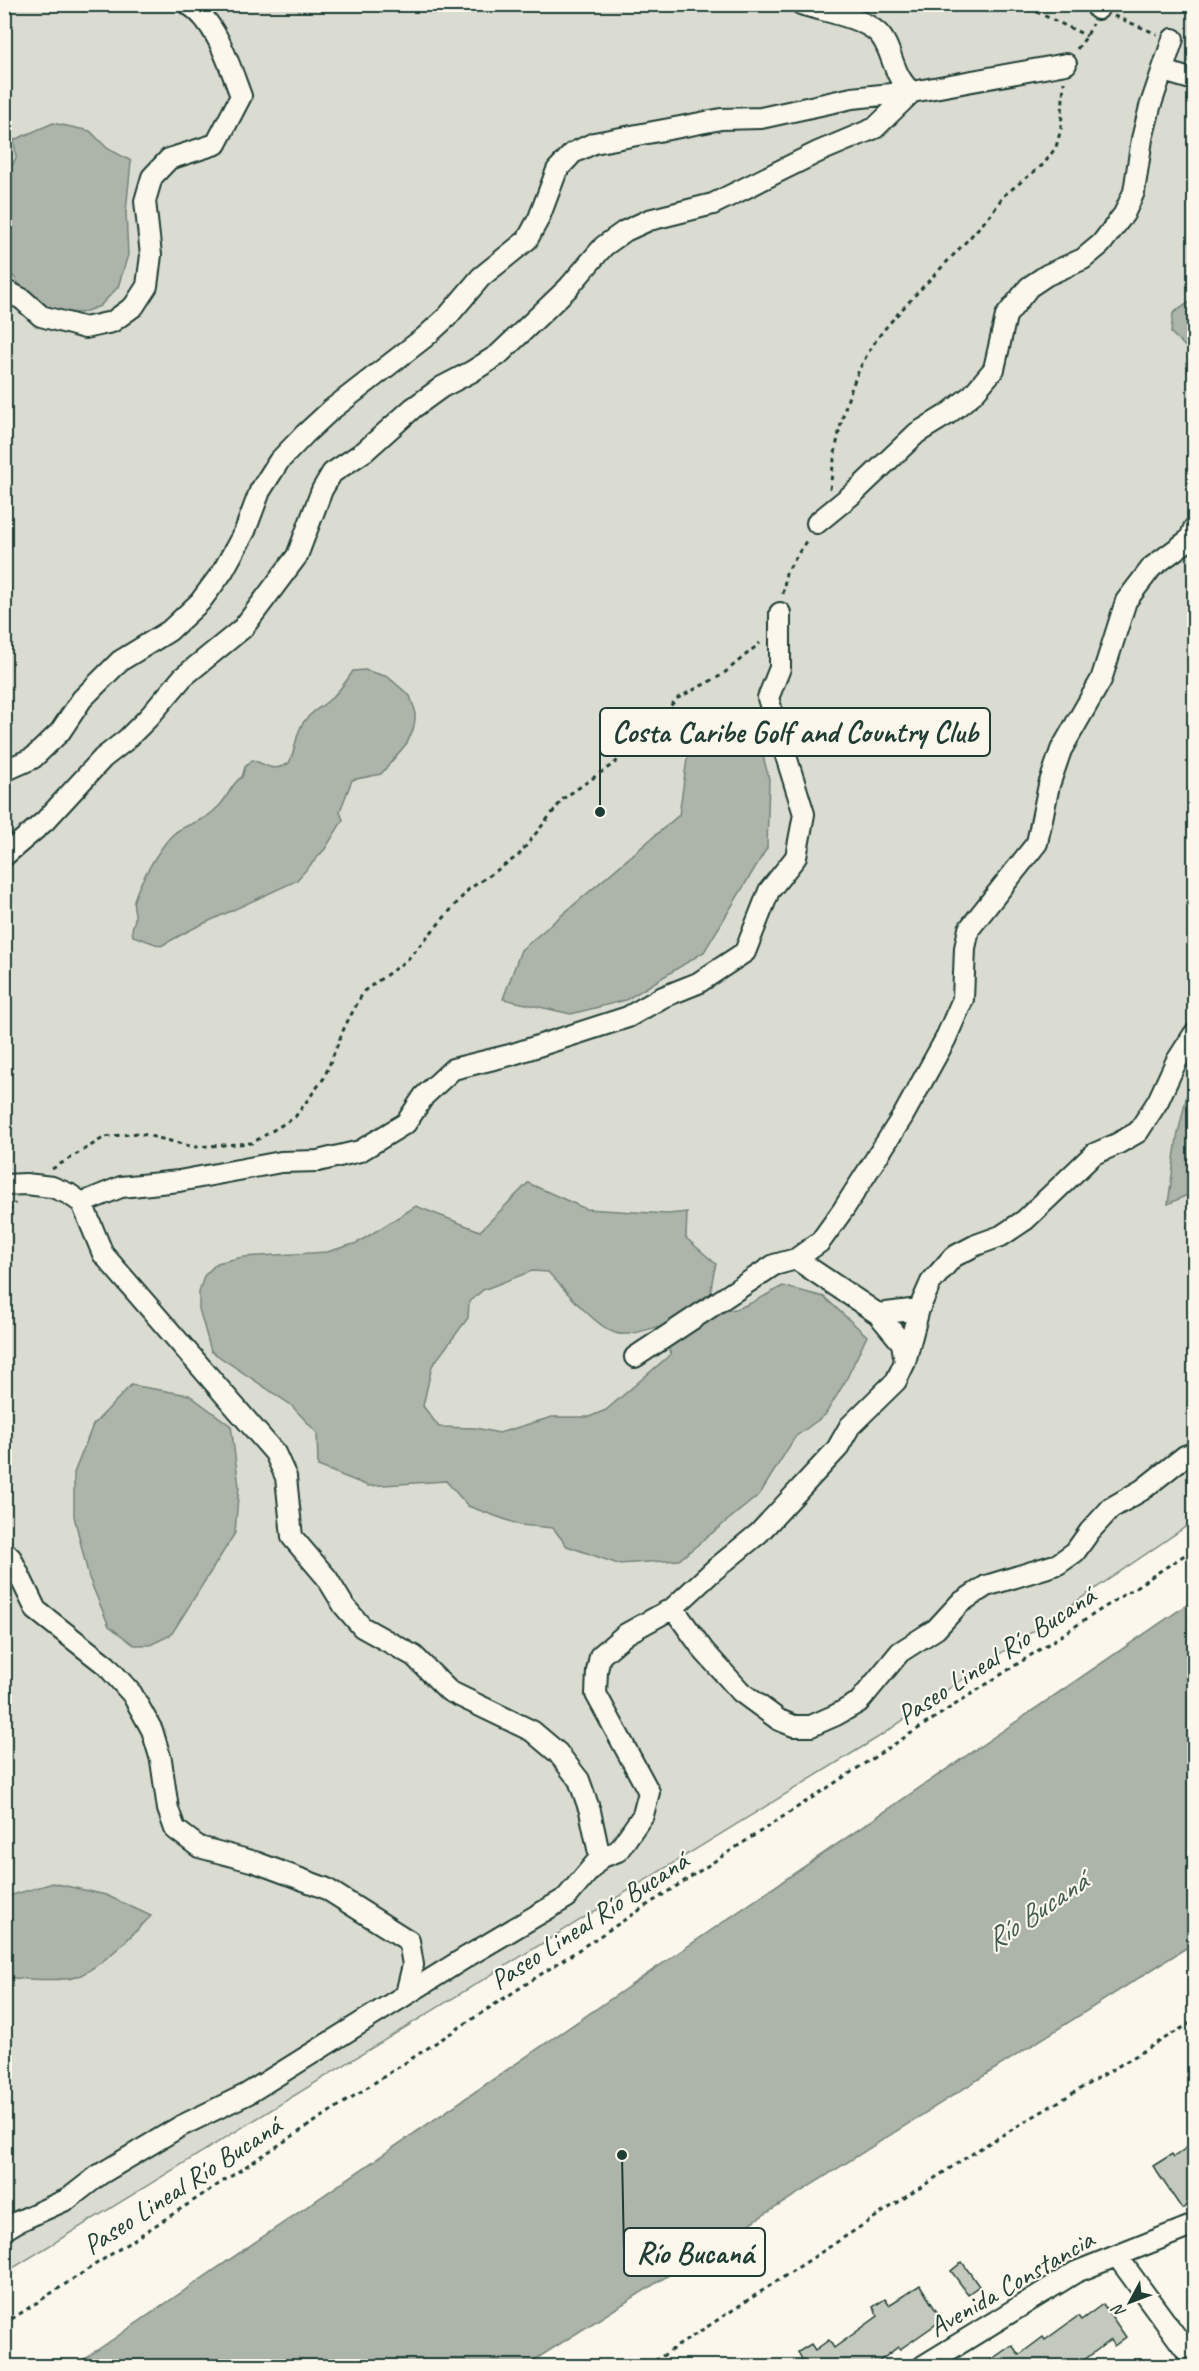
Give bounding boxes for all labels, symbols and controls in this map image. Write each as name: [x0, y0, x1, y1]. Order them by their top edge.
callout: Costa Caribe Golf and Country Club: [600, 708, 990, 756]
text: Costa Caribe Golf and Country Club: [612, 713, 980, 751]
street label: Paseo Lineal Río Bucaná: [890, 1576, 1104, 1732]
street label: Paseo Lineal Río Bucaná: [483, 1841, 697, 1997]
water label: Río Bucaná: [977, 1859, 1100, 1959]
street label: Paseo Lineal Río Bucaná: [76, 2106, 290, 2262]
street label: Avenida Constancia: [922, 2221, 1101, 2344]
callout: Río Bucaná: [624, 2228, 765, 2276]
text: Río Bucaná: [636, 2234, 756, 2272]
north arrow: [1100, 2272, 1160, 2332]
text: N: [1107, 2299, 1130, 2321]

